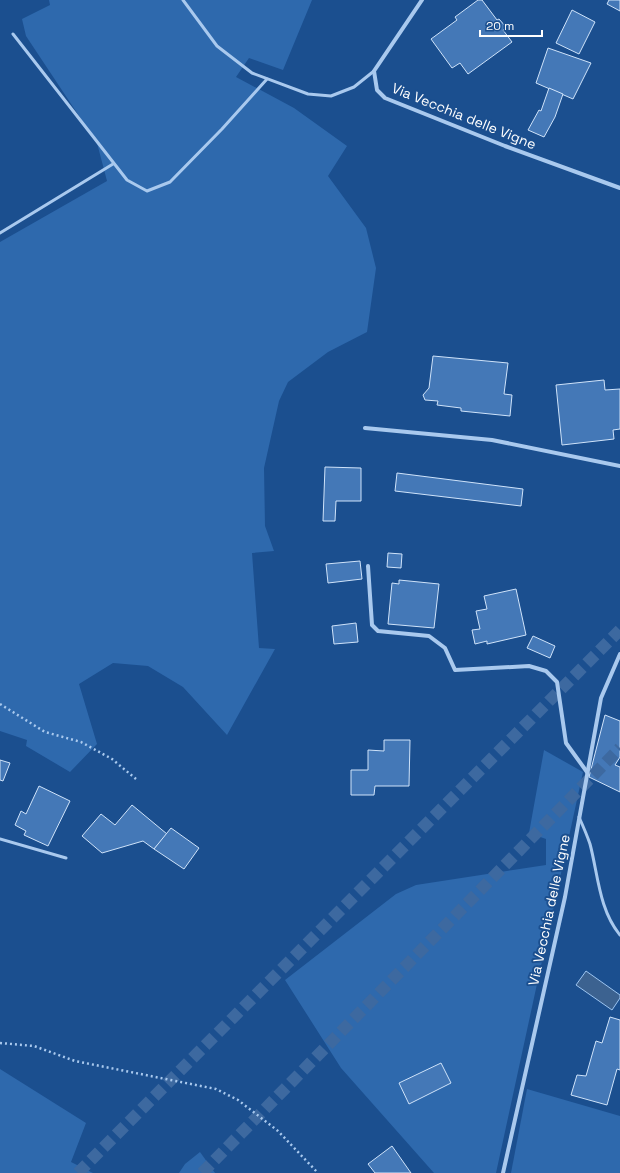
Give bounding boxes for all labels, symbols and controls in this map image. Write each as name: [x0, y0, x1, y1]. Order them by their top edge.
scale bar: [480, 12, 542, 38]
text: 20 m: [486, 18, 514, 34]
street label: Via Vecchia delle Vigne: [389, 79, 539, 153]
street label: Via Vecchia delle Vigne: [524, 833, 574, 987]

